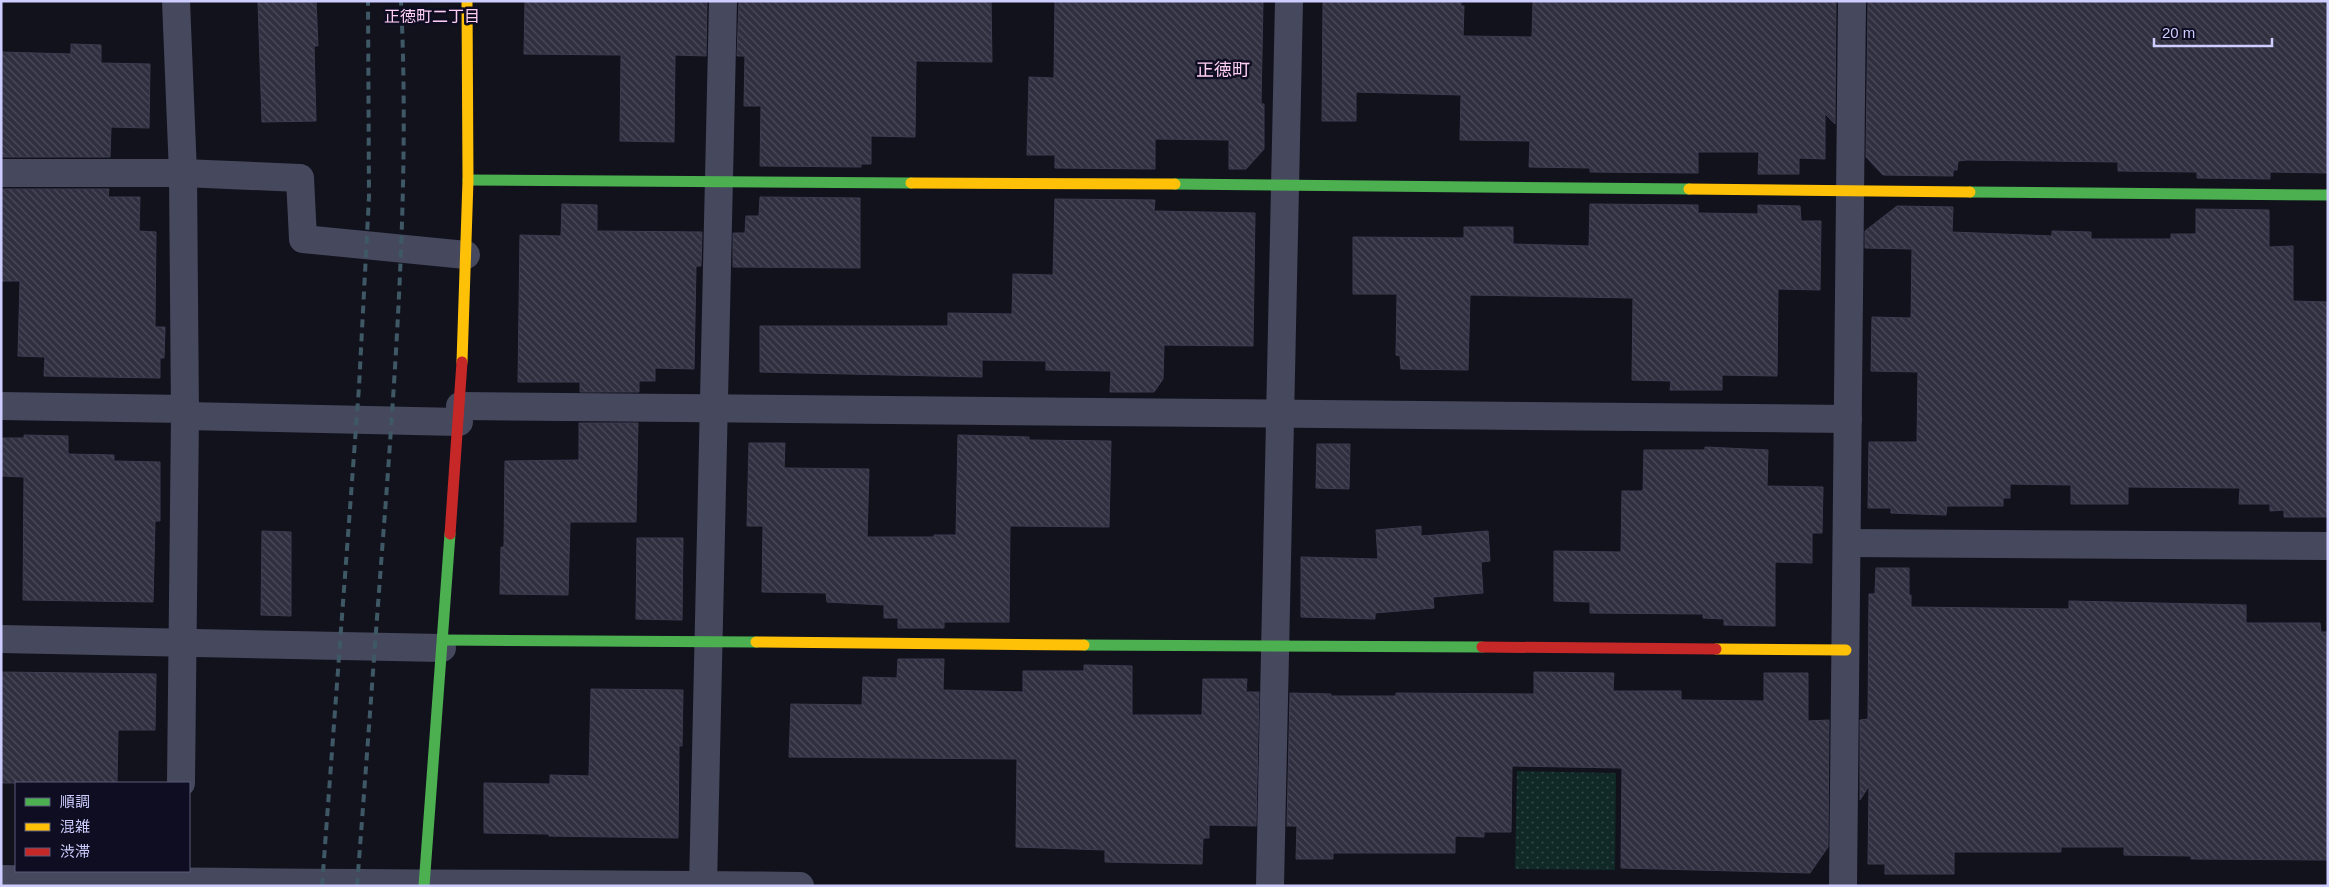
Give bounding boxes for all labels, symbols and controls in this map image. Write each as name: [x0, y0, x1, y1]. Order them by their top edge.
district label: 正徳町二丁目: [384, 8, 480, 25]
scale bar: [2154, 15, 2272, 47]
text: 20 m: [2162, 24, 2195, 41]
district label: 正徳町: [1196, 60, 1250, 80]
legend: [15, 782, 190, 872]
text: 順調: [60, 793, 90, 810]
text: 混雑: [60, 818, 90, 835]
text: 渋滞: [60, 843, 90, 860]

